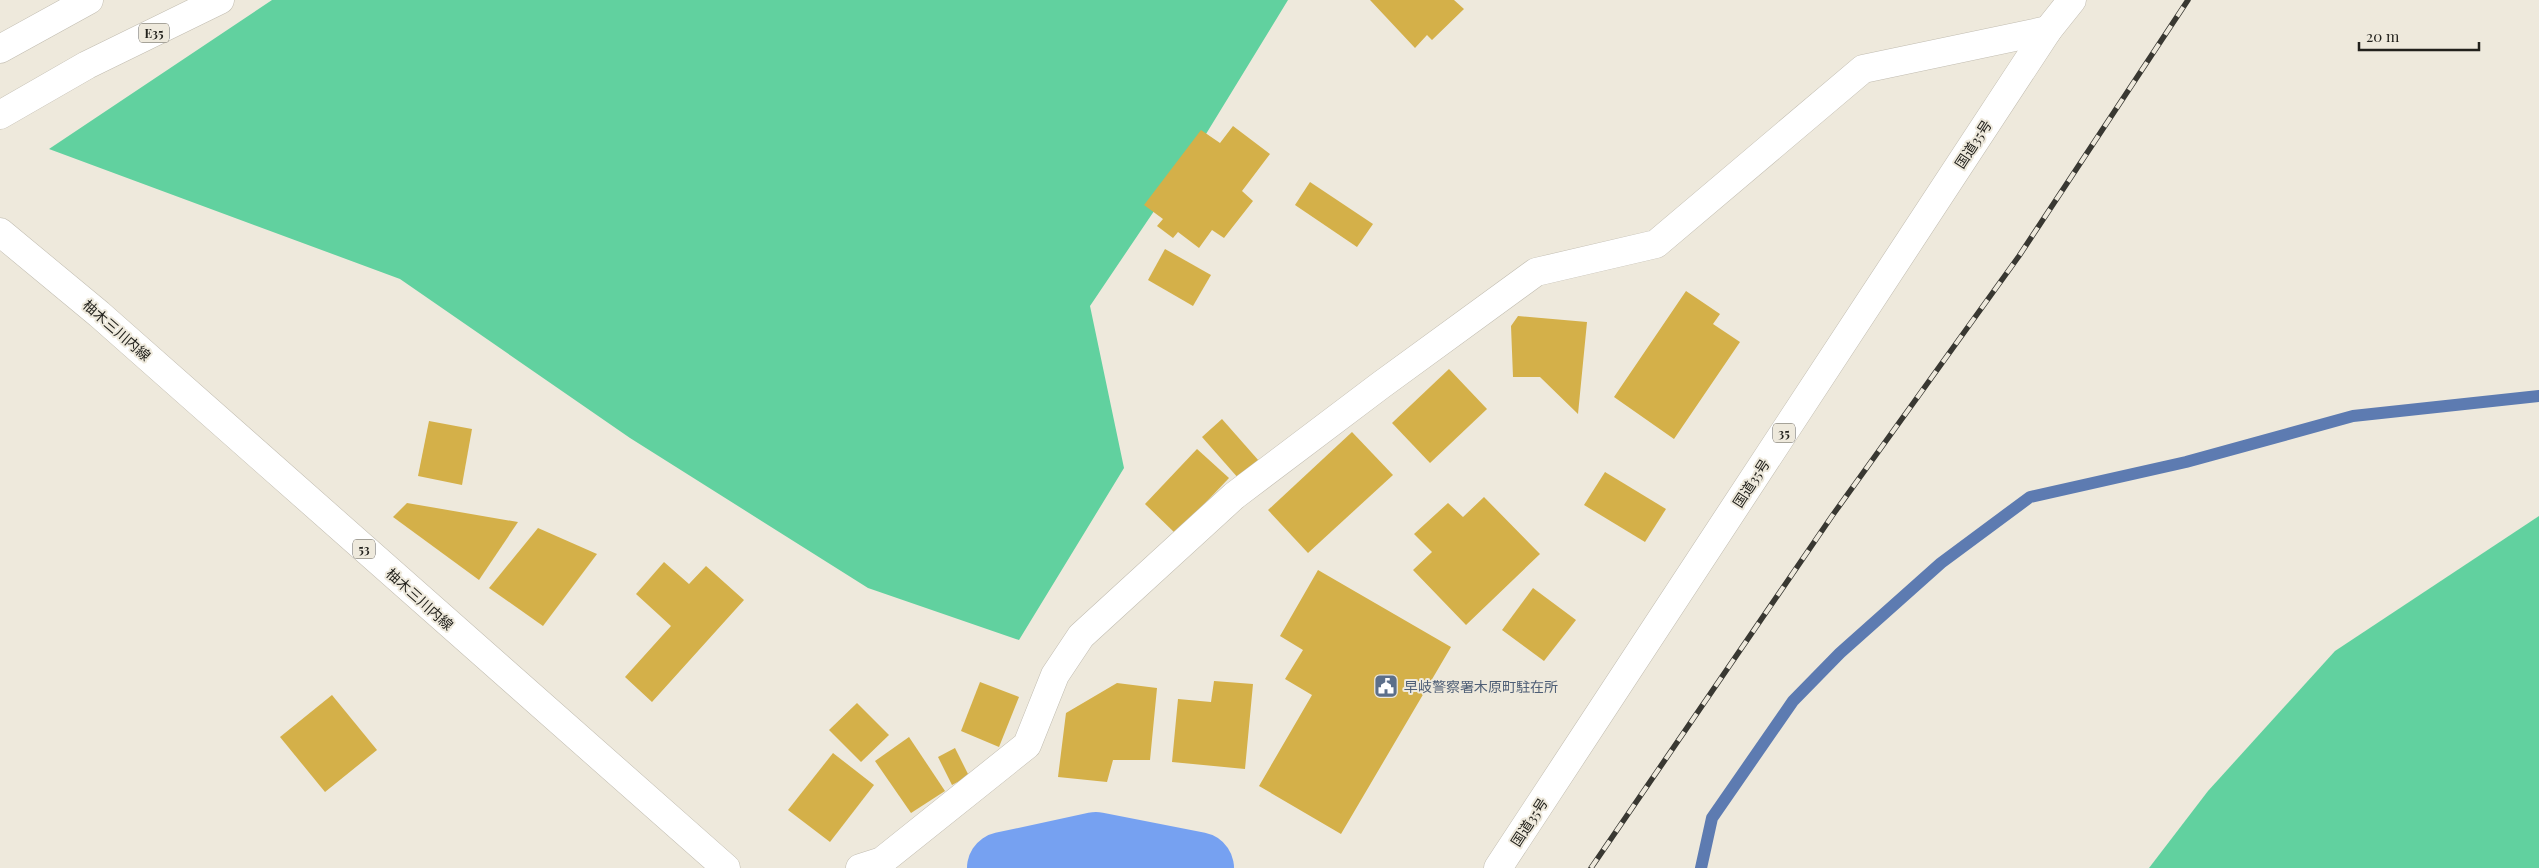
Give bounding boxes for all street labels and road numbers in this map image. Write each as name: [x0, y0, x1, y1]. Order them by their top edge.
road number: E35: [139, 23, 169, 42]
street label: 国道35号: [1950, 116, 1996, 172]
street label: 柚木三川内線: [79, 295, 155, 365]
road number: 35: [1773, 423, 1795, 442]
street label: 国道35号: [1728, 455, 1774, 511]
road number: 53: [353, 540, 375, 558]
street label: 柚木三川内線: [382, 564, 458, 634]
street label: 国道35号: [1506, 794, 1552, 850]

